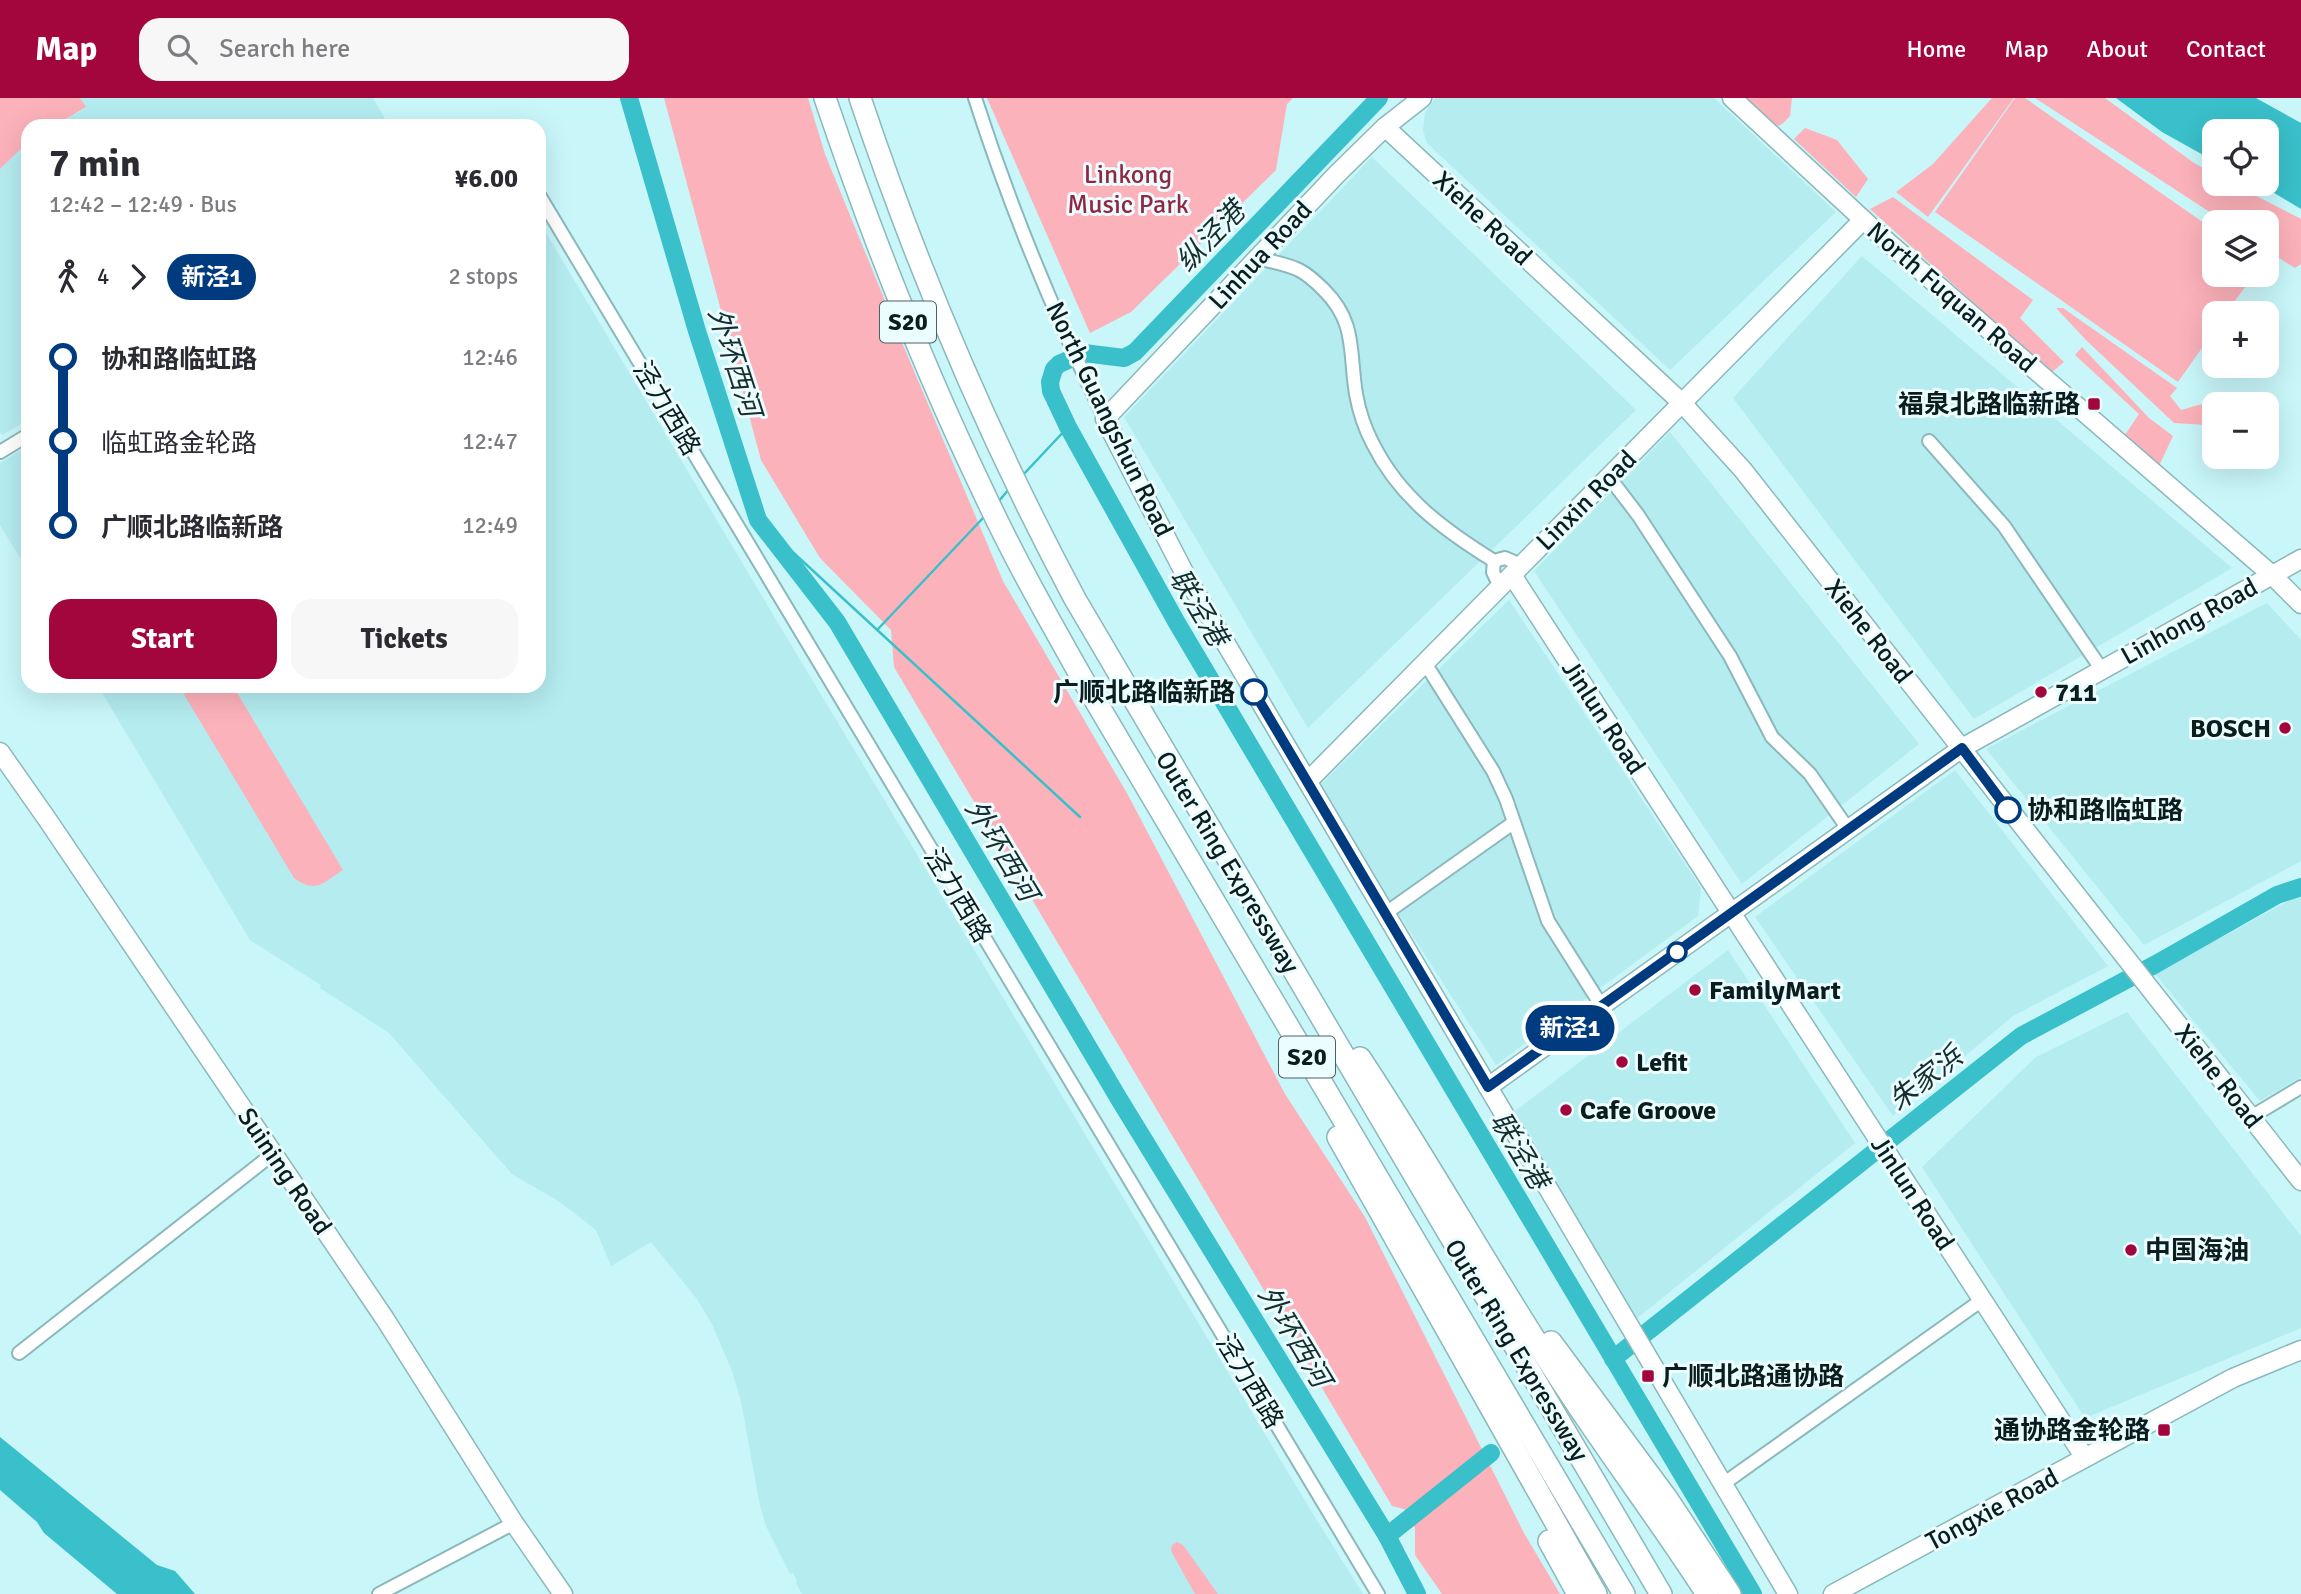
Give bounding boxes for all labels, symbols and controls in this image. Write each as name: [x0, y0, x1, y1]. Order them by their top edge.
search box: [139, 18, 629, 81]
text: Map: [35, 29, 97, 70]
icon: search: [163, 30, 201, 68]
text: Search here: [219, 33, 350, 65]
text: Home: [1906, 34, 1966, 64]
text: Map: [2004, 34, 2049, 64]
text: About: [2087, 34, 2148, 64]
text: Contact: [2186, 34, 2266, 64]
map controls: [2202, 119, 2279, 469]
button: locate: [2202, 119, 2279, 196]
text: 7 min: [49, 140, 141, 187]
park label: Linkong Music Park: [1067, 159, 1189, 221]
text: ¥6.00: [454, 163, 518, 195]
street label: Xiehe Road: [1426, 165, 1539, 273]
text: 12:42 – 12:49 · Bus: [49, 190, 237, 219]
water label: 纵泾港: [1169, 192, 1255, 279]
street label: Linhua Road: [1202, 195, 1319, 317]
button: layers: [2202, 210, 2279, 287]
street label: North Fuquan Road: [1860, 215, 2043, 380]
icon: walk: [49, 258, 87, 296]
icon: forward: [119, 258, 157, 296]
text: 4: [97, 262, 109, 291]
text: 新泾1: [181, 262, 242, 292]
text: 2 stops: [448, 262, 518, 291]
street label: North Guangshun Road: [1038, 297, 1180, 542]
button: +: [2202, 301, 2279, 378]
road number: S20: [880, 302, 936, 342]
water label: 外环西河: [701, 304, 769, 426]
text: 12:46: [462, 343, 518, 372]
text: 协和路临虹路: [101, 344, 257, 376]
street label: 泾力西路: [626, 356, 707, 461]
place label: 福泉北路临新路: [1898, 389, 2080, 421]
button: −: [2202, 392, 2279, 469]
marker: 福泉北路临新路: [2086, 396, 2102, 412]
text: 12:47: [462, 427, 518, 456]
text: 临虹路金轮路: [101, 428, 257, 460]
street label: Linxin Road: [1530, 444, 1644, 558]
text: 12:49: [462, 511, 518, 540]
text: 广顺北路临新路: [101, 512, 283, 544]
water label: 联泾港: [1162, 563, 1236, 656]
street label: Linhong Road: [2116, 571, 2263, 673]
street label: Xiehe Road: [1817, 573, 1919, 690]
button: Start: [49, 599, 277, 679]
button: Tickets: [291, 599, 518, 679]
street label: Jinlun Road: [1554, 654, 1652, 781]
place label: 广顺北路临新路: [1053, 677, 1235, 709]
place label: 711: [2055, 677, 2097, 709]
marker: 广顺北路临新路: [1241, 679, 1267, 705]
marker: 711: [2033, 684, 2049, 700]
place label: BOSCH: [2190, 713, 2271, 745]
marker: BOSCH: [2277, 720, 2293, 736]
street label: Outer Ring Expressway: [1148, 746, 1306, 979]
water label: 外环西河: [958, 794, 1047, 912]
place label: 协和路临虹路: [2027, 795, 2183, 827]
marker: 协和路临虹路: [1995, 797, 2021, 823]
street label: 泾力西路: [917, 843, 998, 948]
unlabelled marker: [1667, 942, 1687, 962]
place label: FamilyMart: [1709, 975, 1841, 1007]
marker: FamilyMart: [1687, 982, 1703, 998]
line badge: 新泾1: [1530, 1005, 1610, 1051]
text: 新泾1: [1540, 1013, 1600, 1043]
street label: Xiehe Road: [2167, 1018, 2269, 1135]
road number: S20: [1279, 1037, 1335, 1077]
water label: 朱家浜: [1882, 1038, 1972, 1118]
place label: Lefit: [1636, 1047, 1688, 1079]
marker: Lefit: [1614, 1054, 1630, 1070]
place label: Cafe Groove: [1580, 1095, 1716, 1127]
street label: Suining Road: [230, 1102, 338, 1241]
marker: Cafe Groove: [1558, 1102, 1574, 1118]
water label: 联泾港: [1483, 1106, 1557, 1199]
street label: Jinlun Road: [1863, 1130, 1961, 1257]
street label: Outer Ring Expressway: [1437, 1234, 1595, 1467]
place label: 中国海油: [2145, 1235, 2249, 1267]
marker: 中国海油: [2123, 1242, 2139, 1258]
water label: 外环西河: [1251, 1280, 1340, 1398]
street label: 泾力西路: [1209, 1329, 1290, 1434]
place label: 广顺北路通协路: [1662, 1361, 1844, 1393]
marker: 广顺北路通协路: [1640, 1368, 1656, 1384]
place label: 通协路金轮路: [1994, 1415, 2150, 1447]
marker: 通协路金轮路: [2156, 1422, 2172, 1438]
street label: Tongxie Road: [1921, 1462, 2064, 1558]

